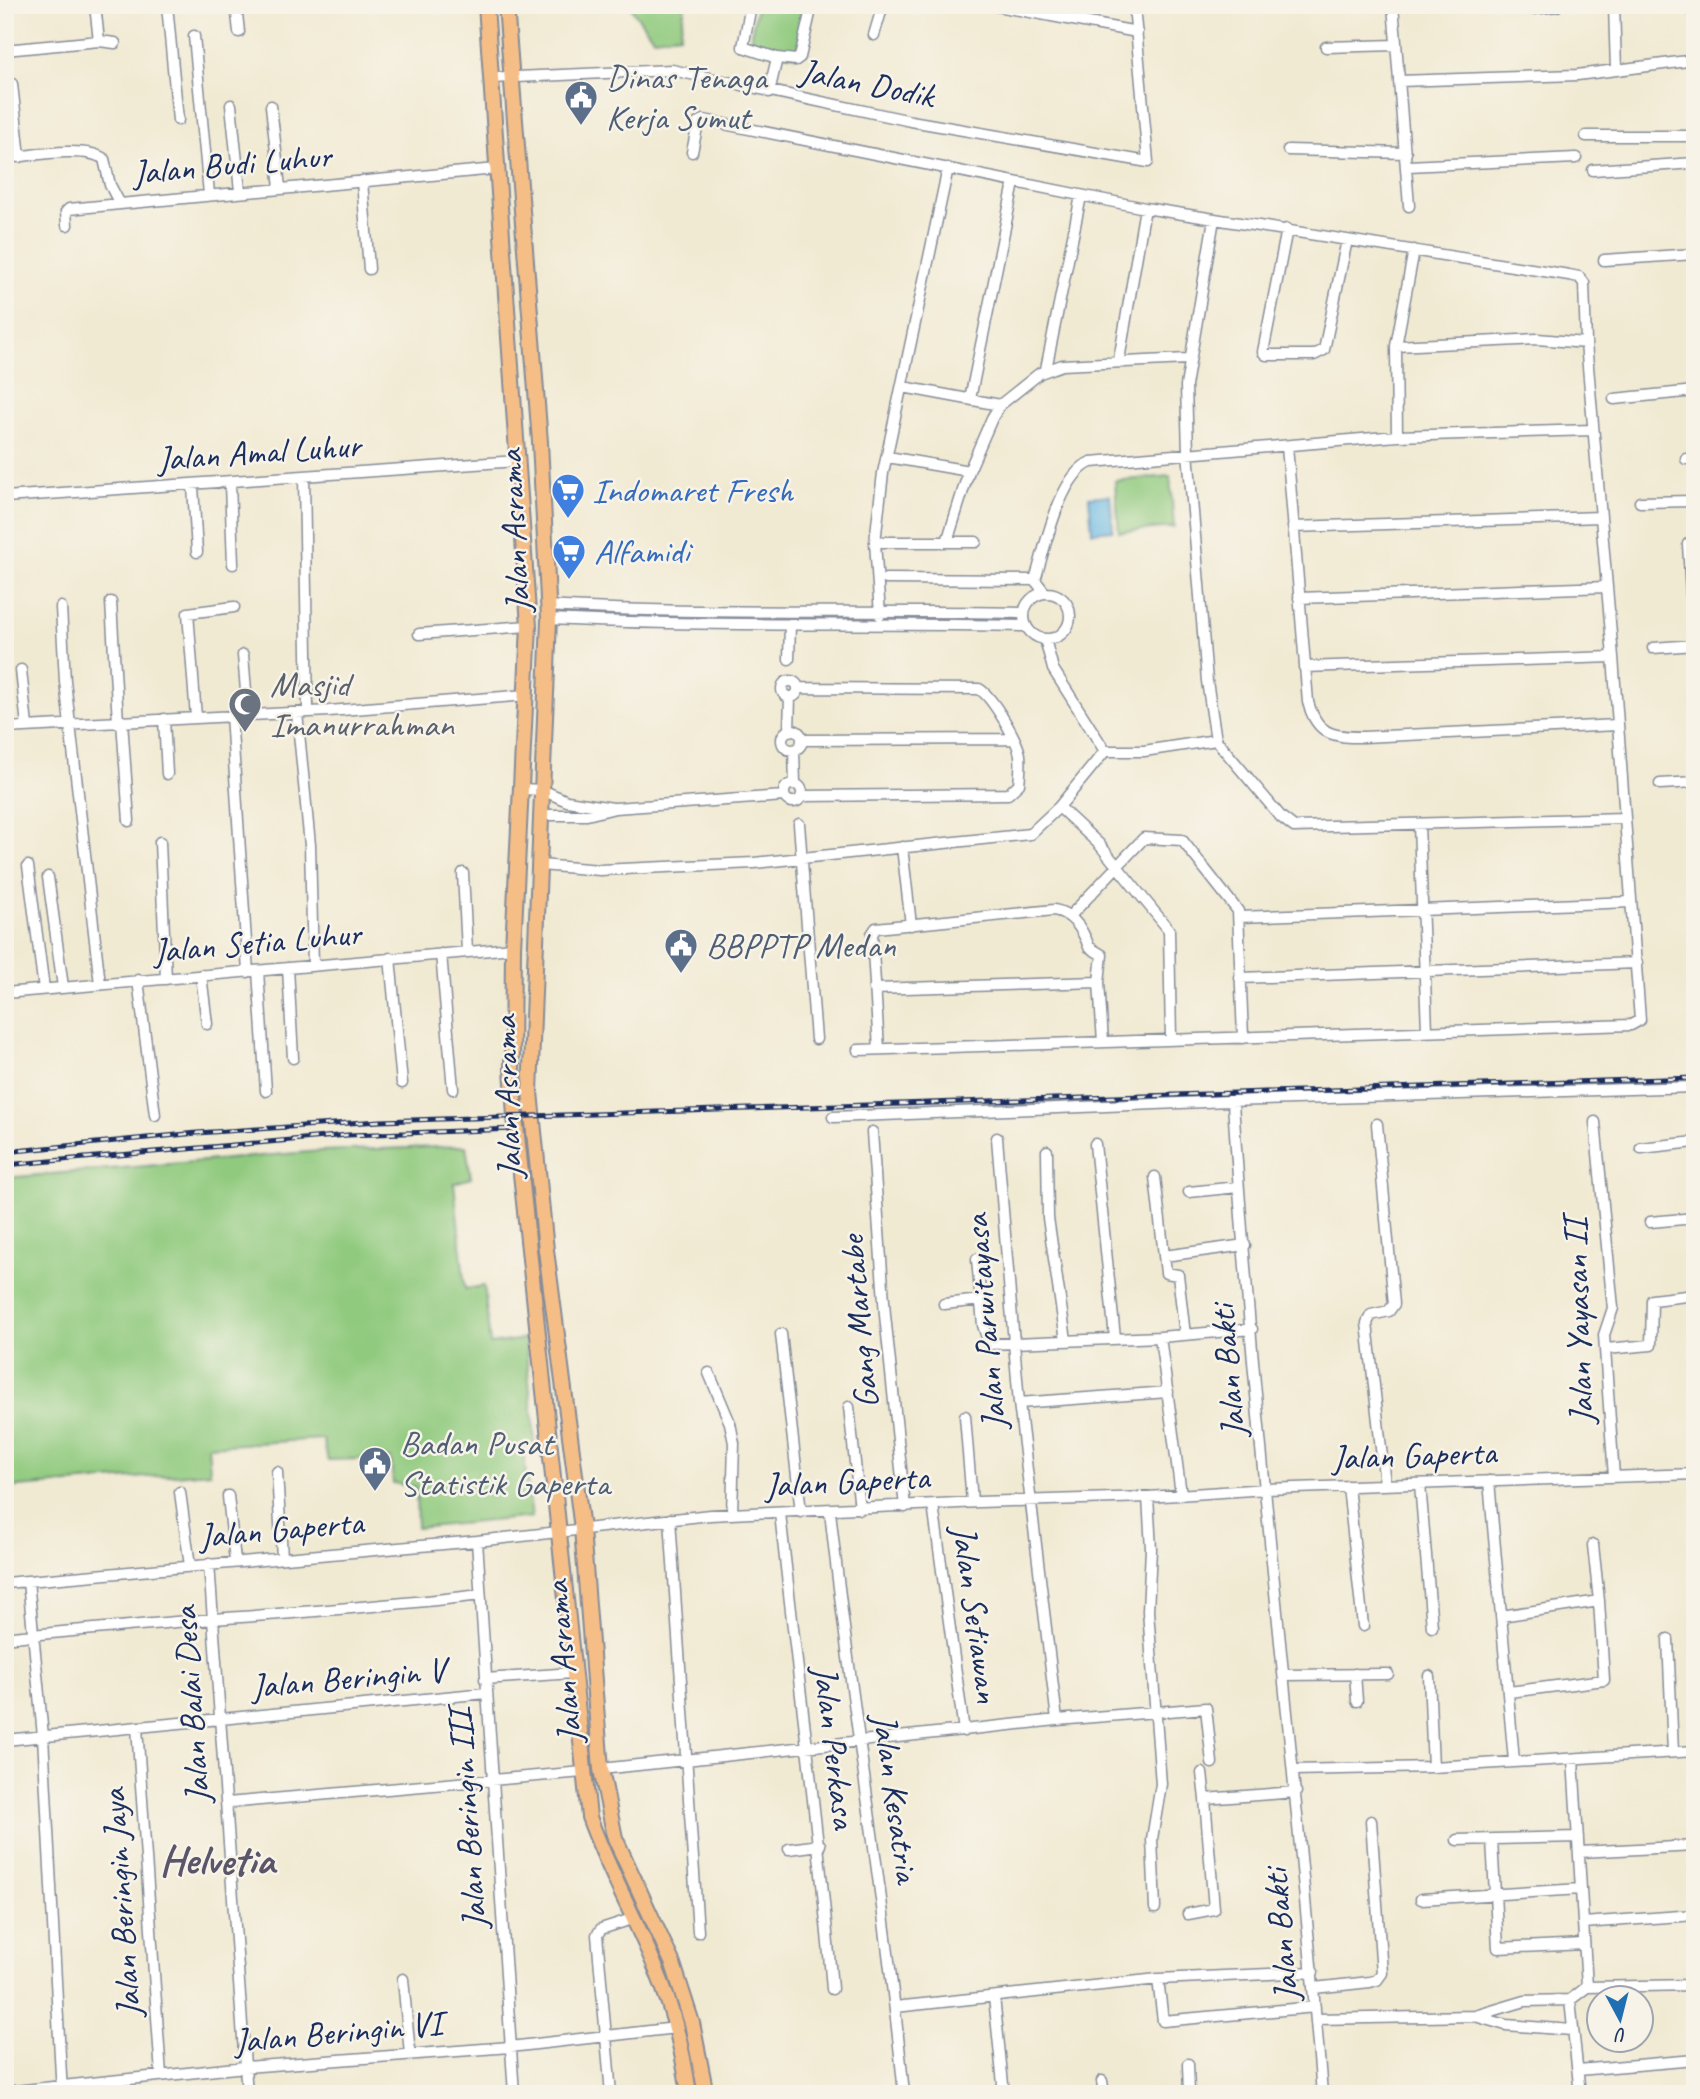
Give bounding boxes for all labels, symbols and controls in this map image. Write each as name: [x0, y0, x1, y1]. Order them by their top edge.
street label: Jalan Dodik: [794, 48, 941, 119]
place label: Dinas Tenaga Kerja Sumut: [606, 55, 769, 140]
public building icon: Dinas Tenaga Kerja Sumut: [562, 78, 600, 127]
street label: Jalan Budi Luhur: [129, 133, 336, 195]
street label: Jalan Amal Luhur: [154, 422, 365, 482]
street label: Jalan Asrama: [487, 446, 541, 616]
place label: Indomaret Fresh: [592, 468, 795, 513]
supermarket icon: Indomaret Fresh: [549, 471, 587, 520]
place label: Alfamidi: [594, 529, 694, 574]
supermarket icon: Alfamidi: [550, 532, 588, 581]
place label: Masjid Imanurrahman: [270, 662, 455, 747]
mosque icon: Masjid Imanurrahman: [226, 685, 264, 734]
street label: Jalan Setia Luhur: [149, 910, 365, 974]
place label: BBPPTP Medan: [706, 923, 896, 968]
public building icon: BBPPTP Medan: [662, 926, 700, 975]
street label: Jalan Asrama: [482, 1012, 532, 1181]
street label: Jalan Parwitayasa: [953, 1210, 1017, 1433]
street label: Jalan Yayasan II: [1552, 1210, 1604, 1427]
street label: Gang Martabe: [829, 1231, 889, 1410]
street label: Jalan Bakti: [1199, 1298, 1256, 1441]
place label: Badan Pusat Statistik Gaperta: [400, 1421, 612, 1506]
street label: Jalan Gaperta: [1329, 1430, 1499, 1480]
public building icon: Badan Pusat Statistik Gaperta: [356, 1444, 394, 1493]
street label: Jalan Gaperta: [762, 1454, 932, 1508]
street label: Jalan Gaperta: [195, 1499, 367, 1559]
street label: Jalan Setiawan: [941, 1520, 1011, 1706]
street label: Jalan Asrama: [533, 1576, 593, 1747]
street label: Jalan Balai Desa: [161, 1602, 220, 1807]
street label: Jalan Beringin V: [247, 1647, 454, 1709]
street label: Jalan Perkasa: [802, 1661, 868, 1833]
street label: Jalan Beringin III: [436, 1701, 497, 1932]
street label: Jalan Kesatria: [862, 1709, 930, 1888]
street label: Jalan Beringin Jaya: [90, 1784, 152, 2021]
district label: Helvetia: [160, 1834, 278, 1887]
street label: Jalan Bakti: [1252, 1862, 1309, 2005]
north arrow: [1584, 1983, 1654, 2054]
street label: Jalan Beringin VI: [230, 2000, 452, 2064]
text: U: [1612, 2022, 1628, 2048]

